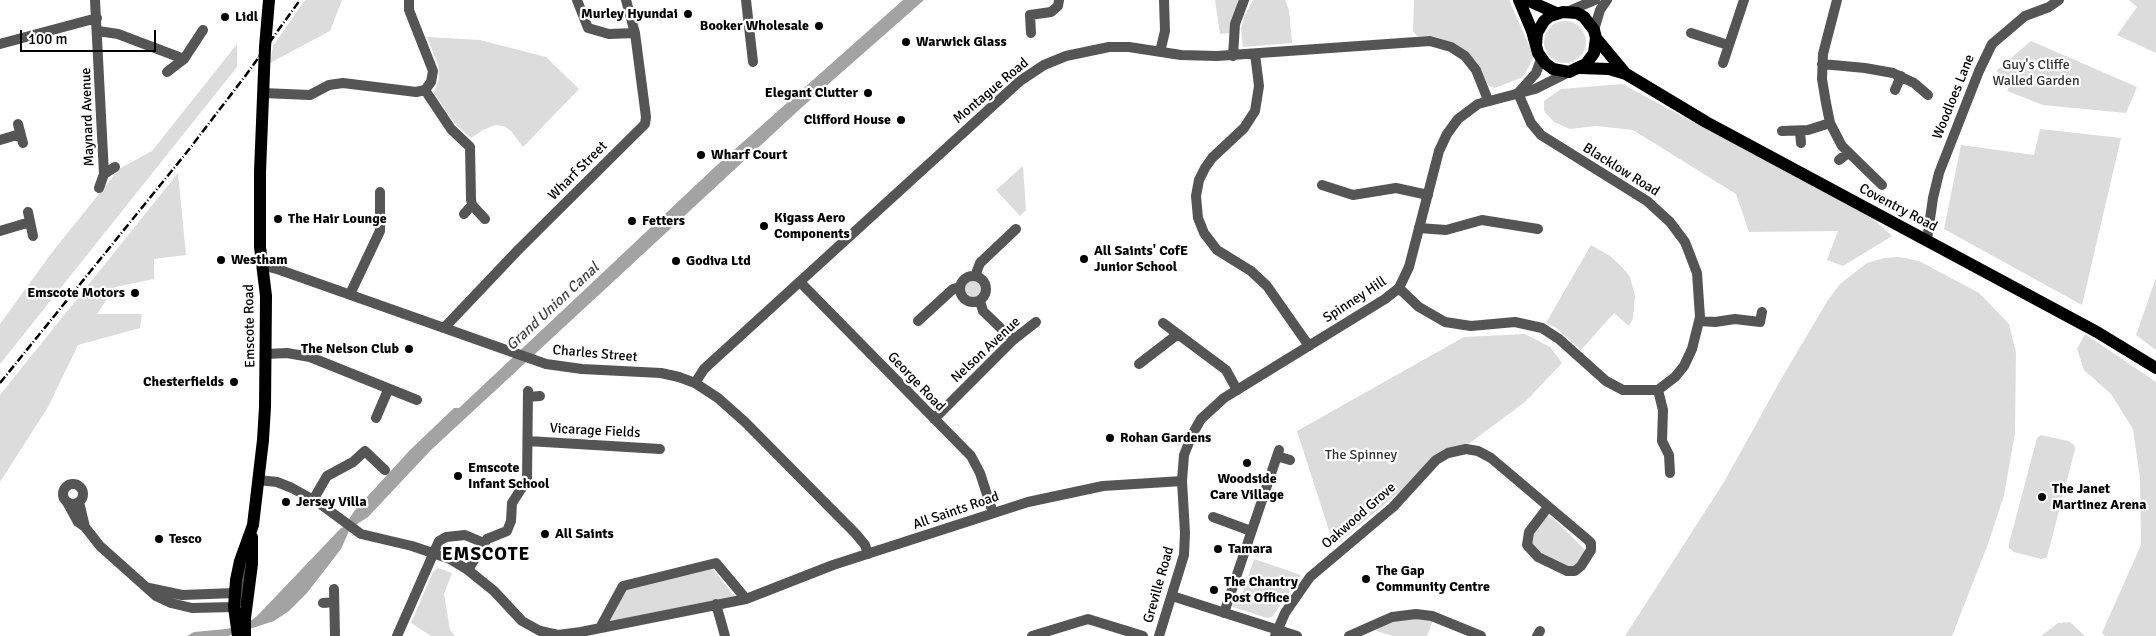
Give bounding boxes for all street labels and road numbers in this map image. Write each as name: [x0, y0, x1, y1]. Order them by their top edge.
street label: Woodloes Lane: [1929, 52, 1979, 142]
street label: Montague Road: [950, 55, 1032, 127]
street label: Maynard Avenue: [78, 67, 98, 167]
street label: Wharf Street: [545, 138, 611, 204]
street label: Blacklow Road: [1580, 140, 1662, 200]
street label: Coventry Road: [1856, 180, 1940, 236]
street label: Spinney Hill: [1320, 273, 1390, 327]
street label: Emscote Road: [241, 284, 259, 368]
street label: Nelson Avenue: [948, 314, 1024, 386]
street label: Charles Street: [552, 342, 638, 366]
street label: George Road: [884, 349, 948, 415]
street label: Vicarage Fields: [549, 420, 641, 442]
street label: Oakwood Grove: [1319, 479, 1399, 553]
street label: All Saints Road: [911, 488, 1001, 534]
street label: Greville Road: [1140, 545, 1178, 625]

